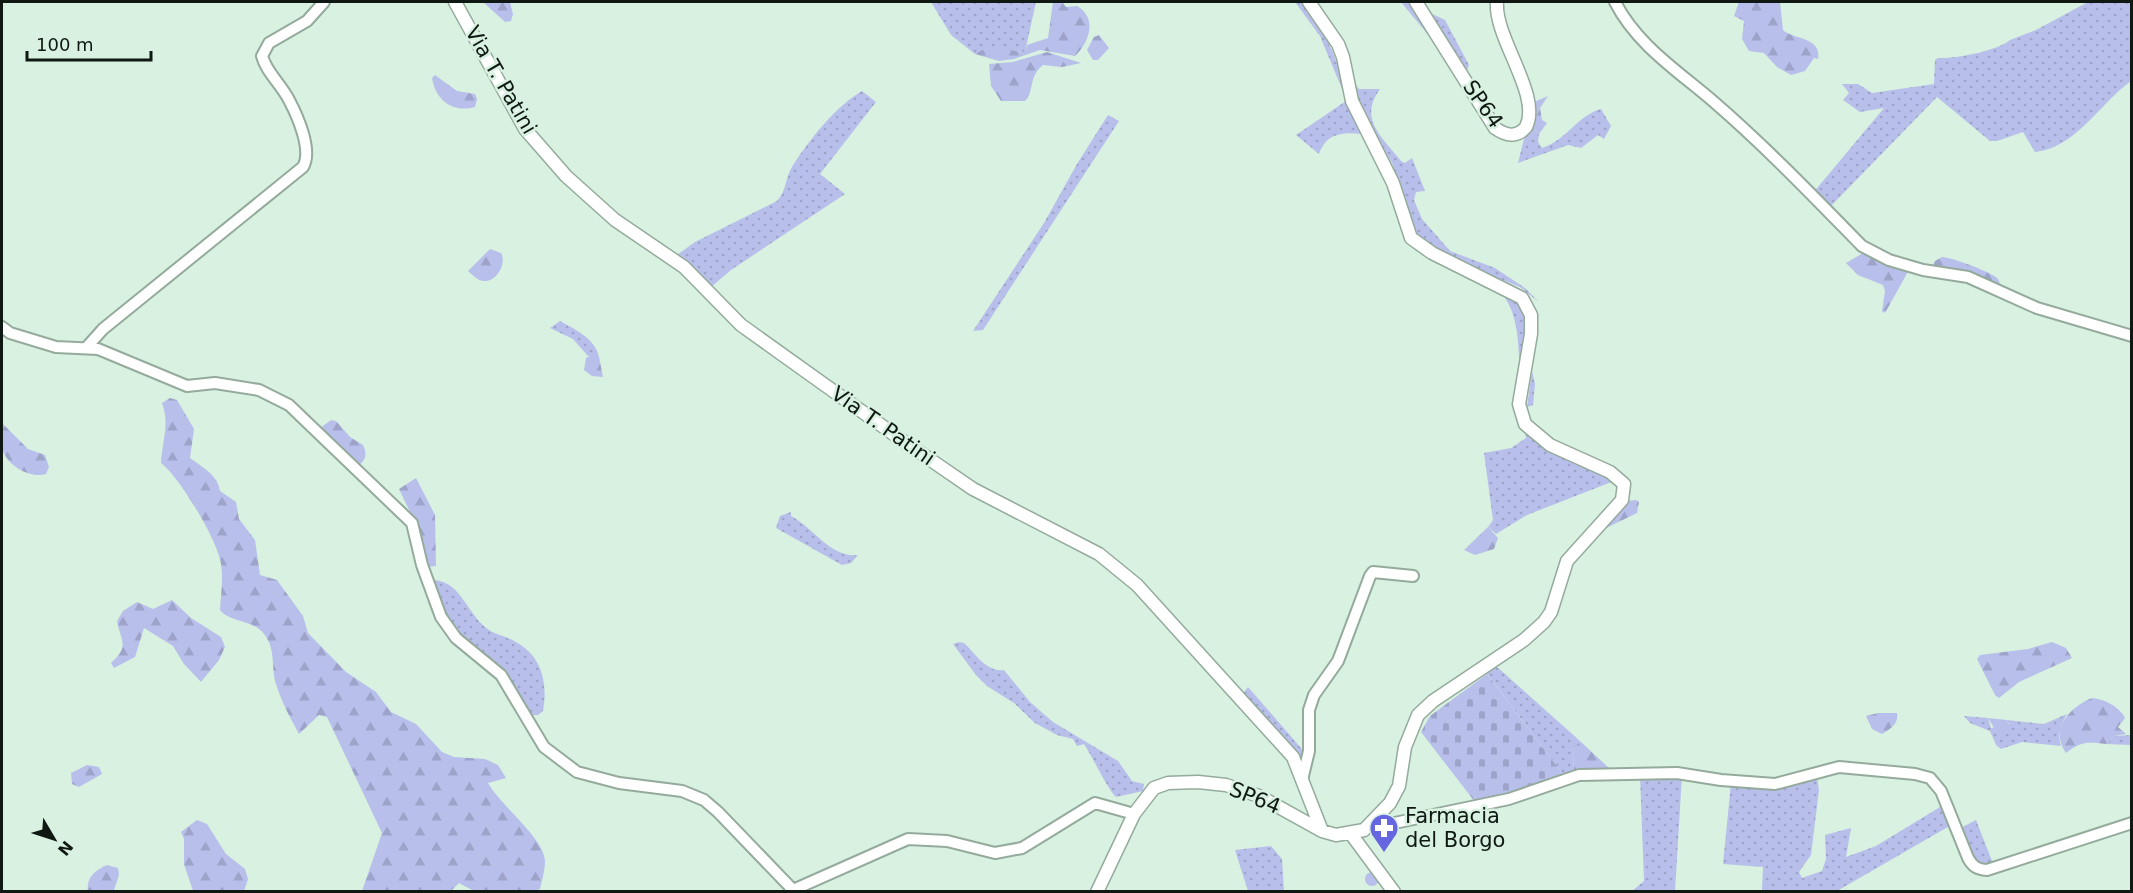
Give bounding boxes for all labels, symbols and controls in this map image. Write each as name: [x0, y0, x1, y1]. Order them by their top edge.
street label: Via T. Patini: [460, 22, 542, 138]
scale bar: [27, 24, 152, 62]
text: 100 m: [36, 34, 94, 55]
street label: SP64: [1458, 76, 1508, 132]
street label: Via T. Patini: [827, 382, 939, 470]
street label: SP64: [1226, 777, 1284, 819]
place label: Farmacia del Borgo: [1405, 804, 1505, 852]
north arrow: [24, 809, 84, 869]
pharmacy icon: Farmacia del Borgo: [1368, 812, 1400, 854]
text: N: [54, 837, 77, 859]

